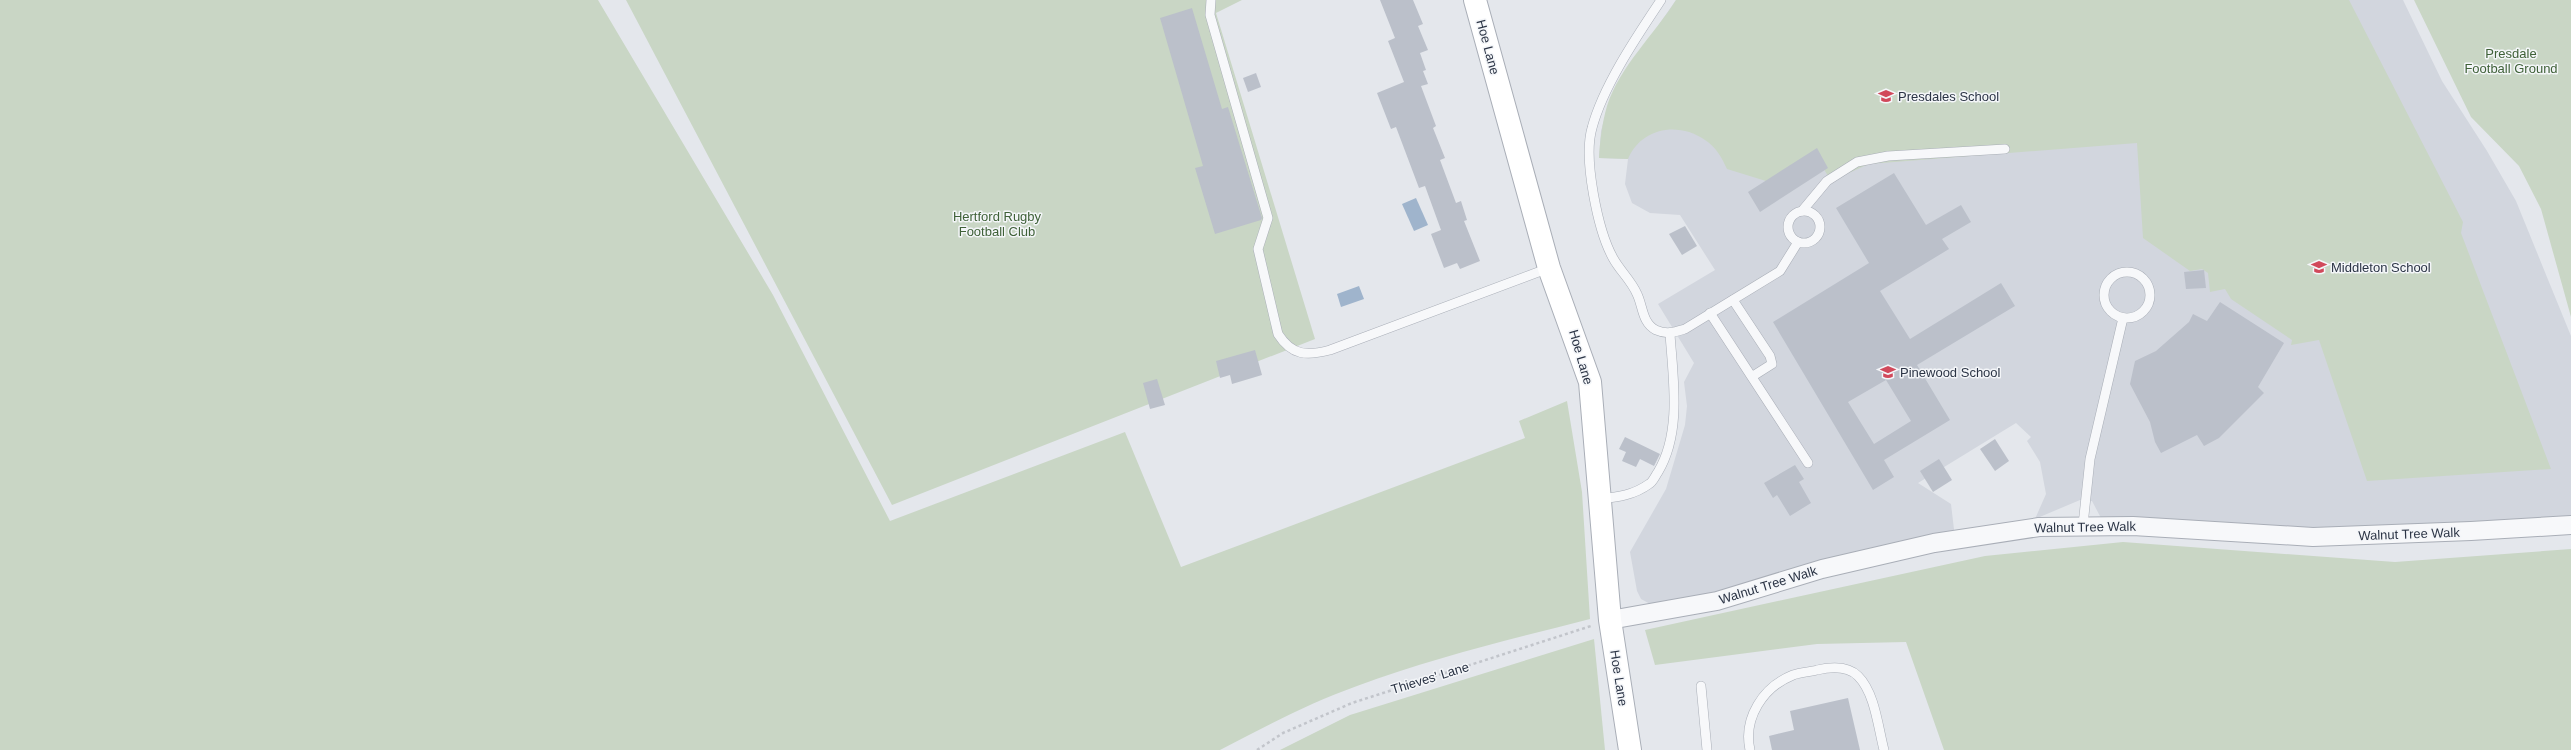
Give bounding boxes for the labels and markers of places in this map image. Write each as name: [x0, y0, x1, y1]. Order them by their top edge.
school or university icon: Presdales School: [1877, 87, 1895, 105]
place label: Presdales School: [1898, 89, 1999, 104]
school or university icon: Middleton School: [2310, 258, 2328, 276]
place label: Middleton School: [2331, 260, 2431, 275]
school or university icon: Pinewood School: [1879, 363, 1897, 381]
place label: Pinewood School: [1900, 365, 2001, 380]

